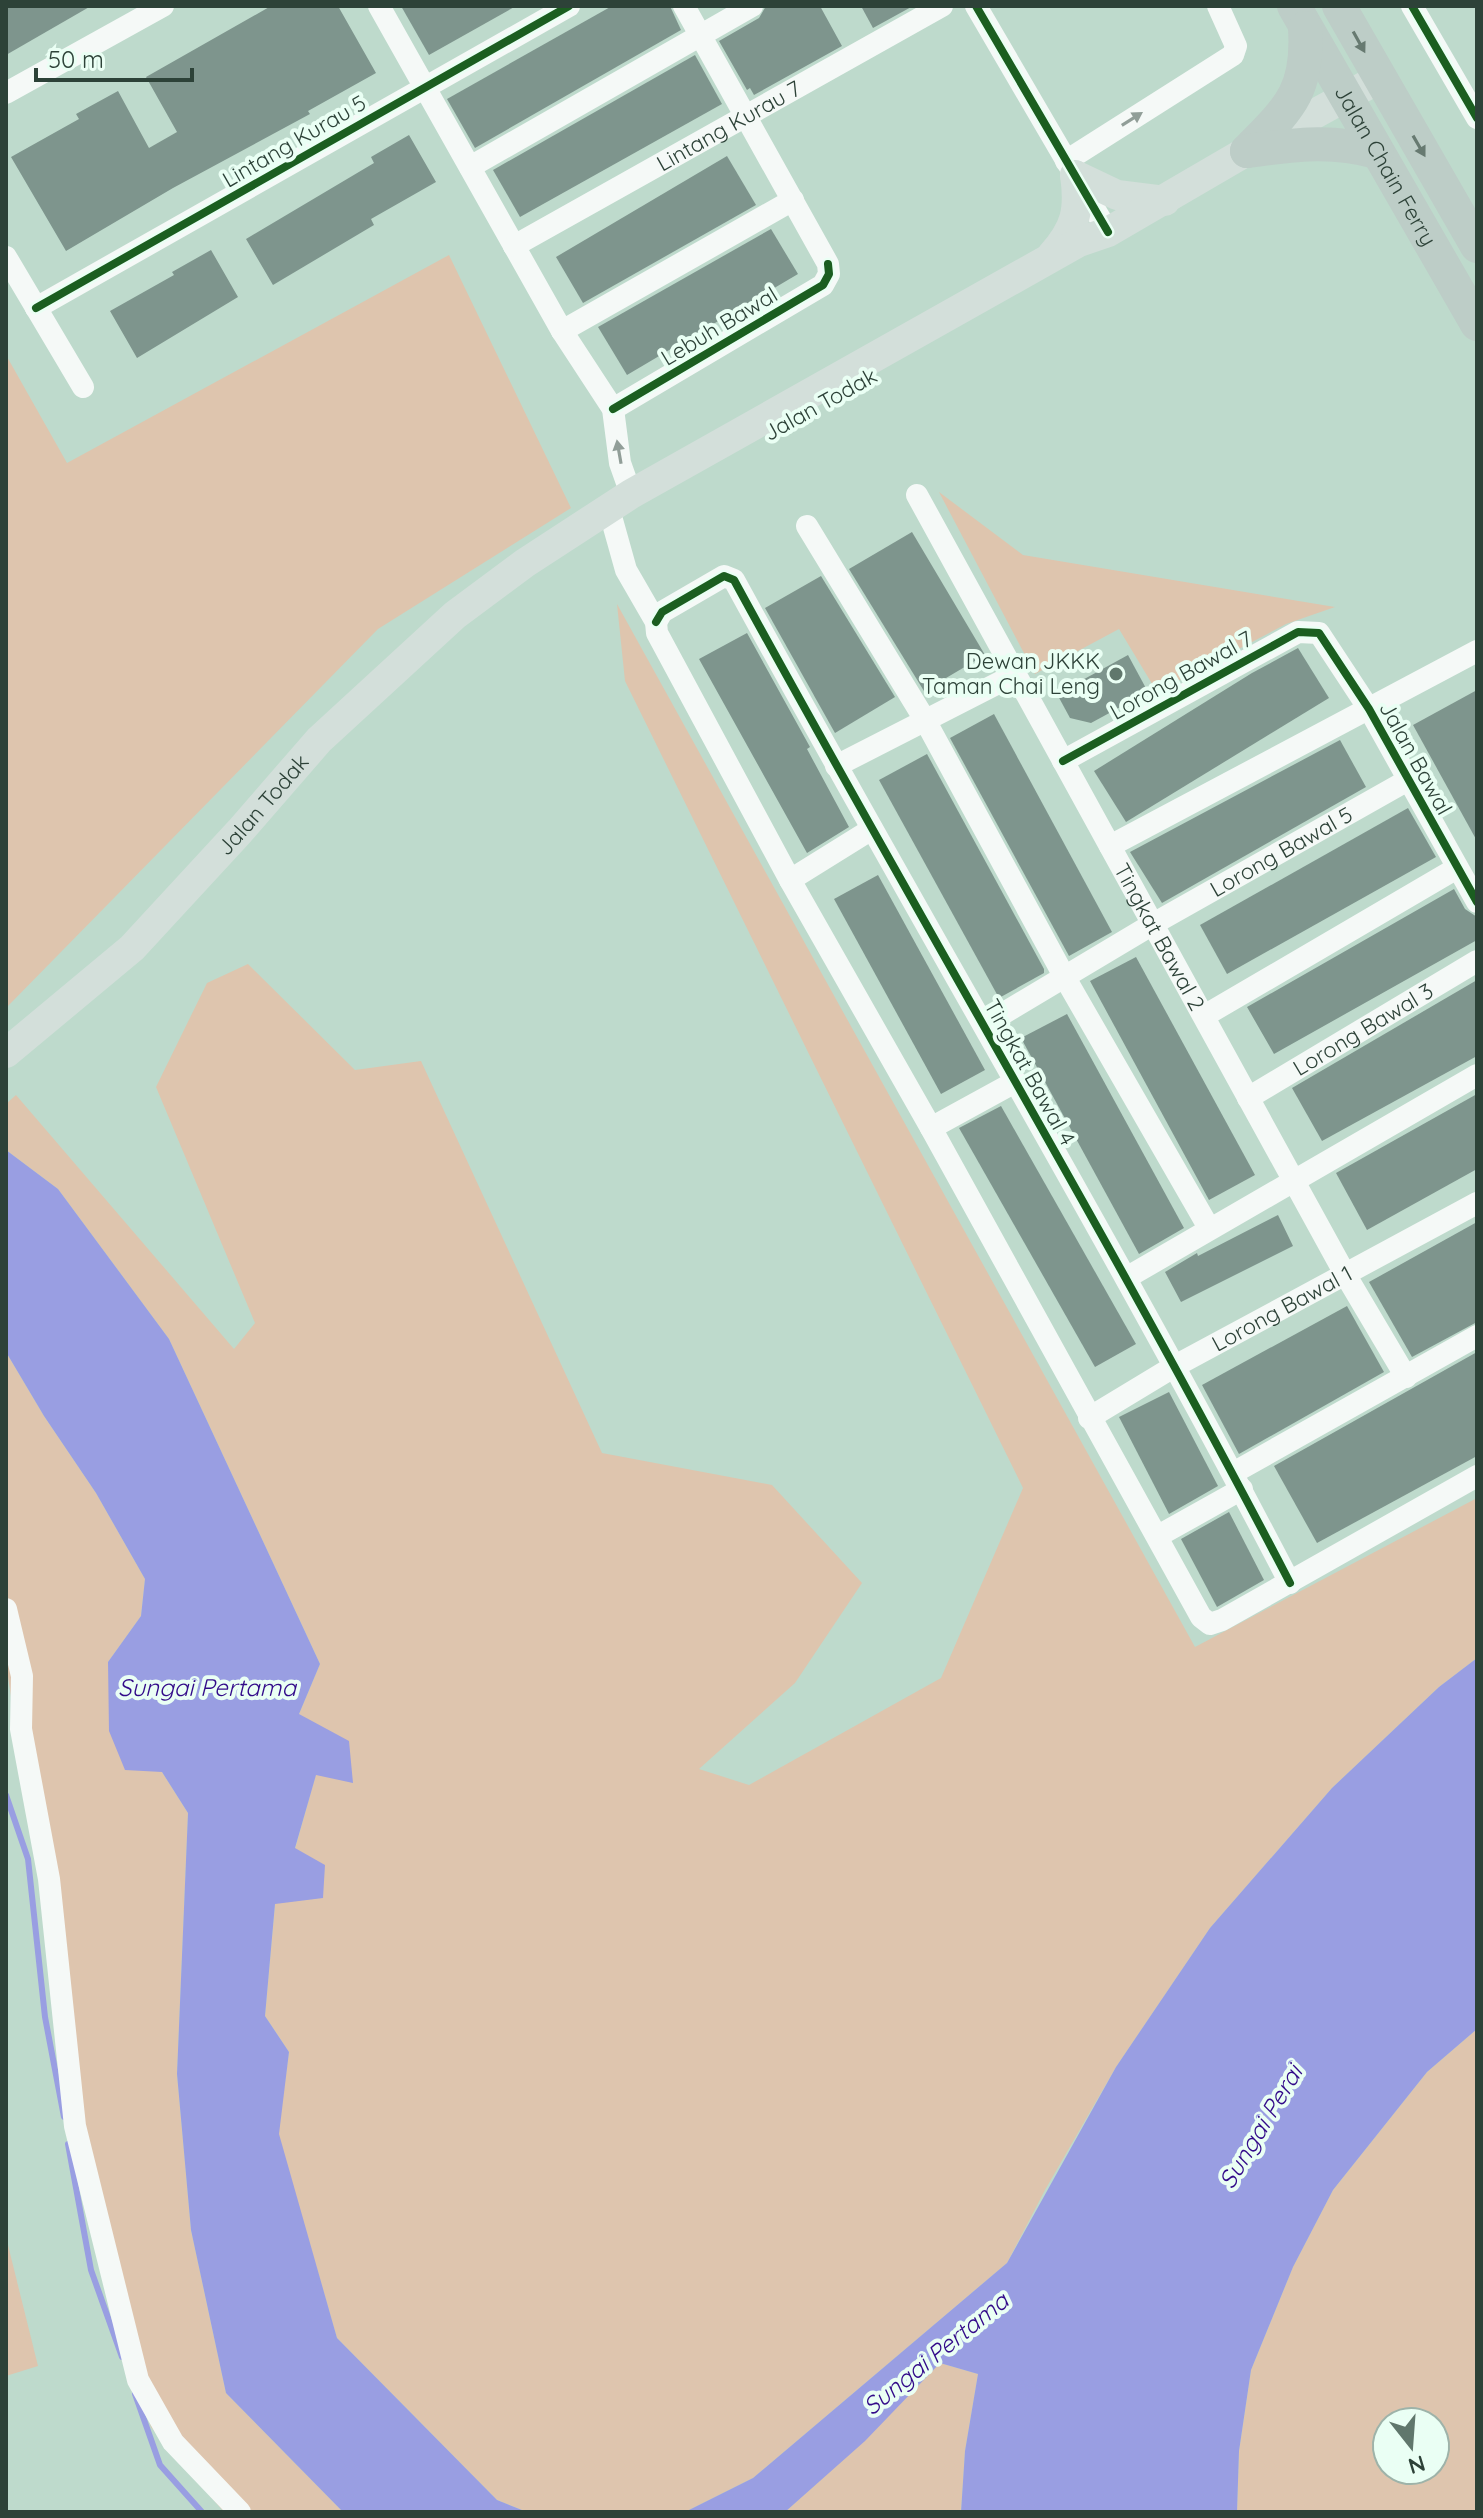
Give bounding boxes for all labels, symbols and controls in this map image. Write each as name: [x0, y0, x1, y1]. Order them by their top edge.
one-way arrow: [1352, 31, 1366, 53]
scale bar: [36, 32, 192, 82]
text: 50 m: [48, 44, 104, 74]
street label: Lintang Kurau 7: [652, 74, 806, 177]
street label: Jalan Chain Ferry: [1329, 80, 1443, 251]
street label: Lintang Kurau 5: [217, 89, 371, 193]
one-way arrow: [1122, 111, 1143, 126]
one-way arrow: [1412, 135, 1426, 157]
street label: Lebuh Bawal: [656, 280, 782, 372]
street label: Jalan Todak: [758, 361, 882, 447]
one-way arrow: [612, 440, 624, 465]
street label: Lorong Bawal 7: [1105, 624, 1257, 726]
place label: Dewan JKKK Taman Chai Leng: [922, 647, 1100, 700]
marker: Dewan JKKK Taman Chai Leng: [1107, 665, 1125, 683]
street label: Jalan Bawal: [1373, 696, 1459, 820]
street label: Jalan Todak: [211, 748, 314, 861]
street label: Lorong Bawal 5: [1205, 800, 1357, 903]
street label: Tingkat Bawal 2: [1108, 858, 1211, 1015]
street label: Lorong Bawal 3: [1288, 976, 1438, 1082]
street label: Tingkat Bawal 4: [978, 994, 1082, 1150]
street label: Lorong Bawal 1: [1207, 1259, 1357, 1358]
water label: Sungai Pertama: [118, 1672, 297, 1702]
water label: Sungai Perai: [1212, 2057, 1310, 2194]
water label: Sungai Pertama: [857, 2285, 1015, 2421]
north arrow: [1371, 2406, 1451, 2486]
text: N: [1405, 2449, 1429, 2481]

